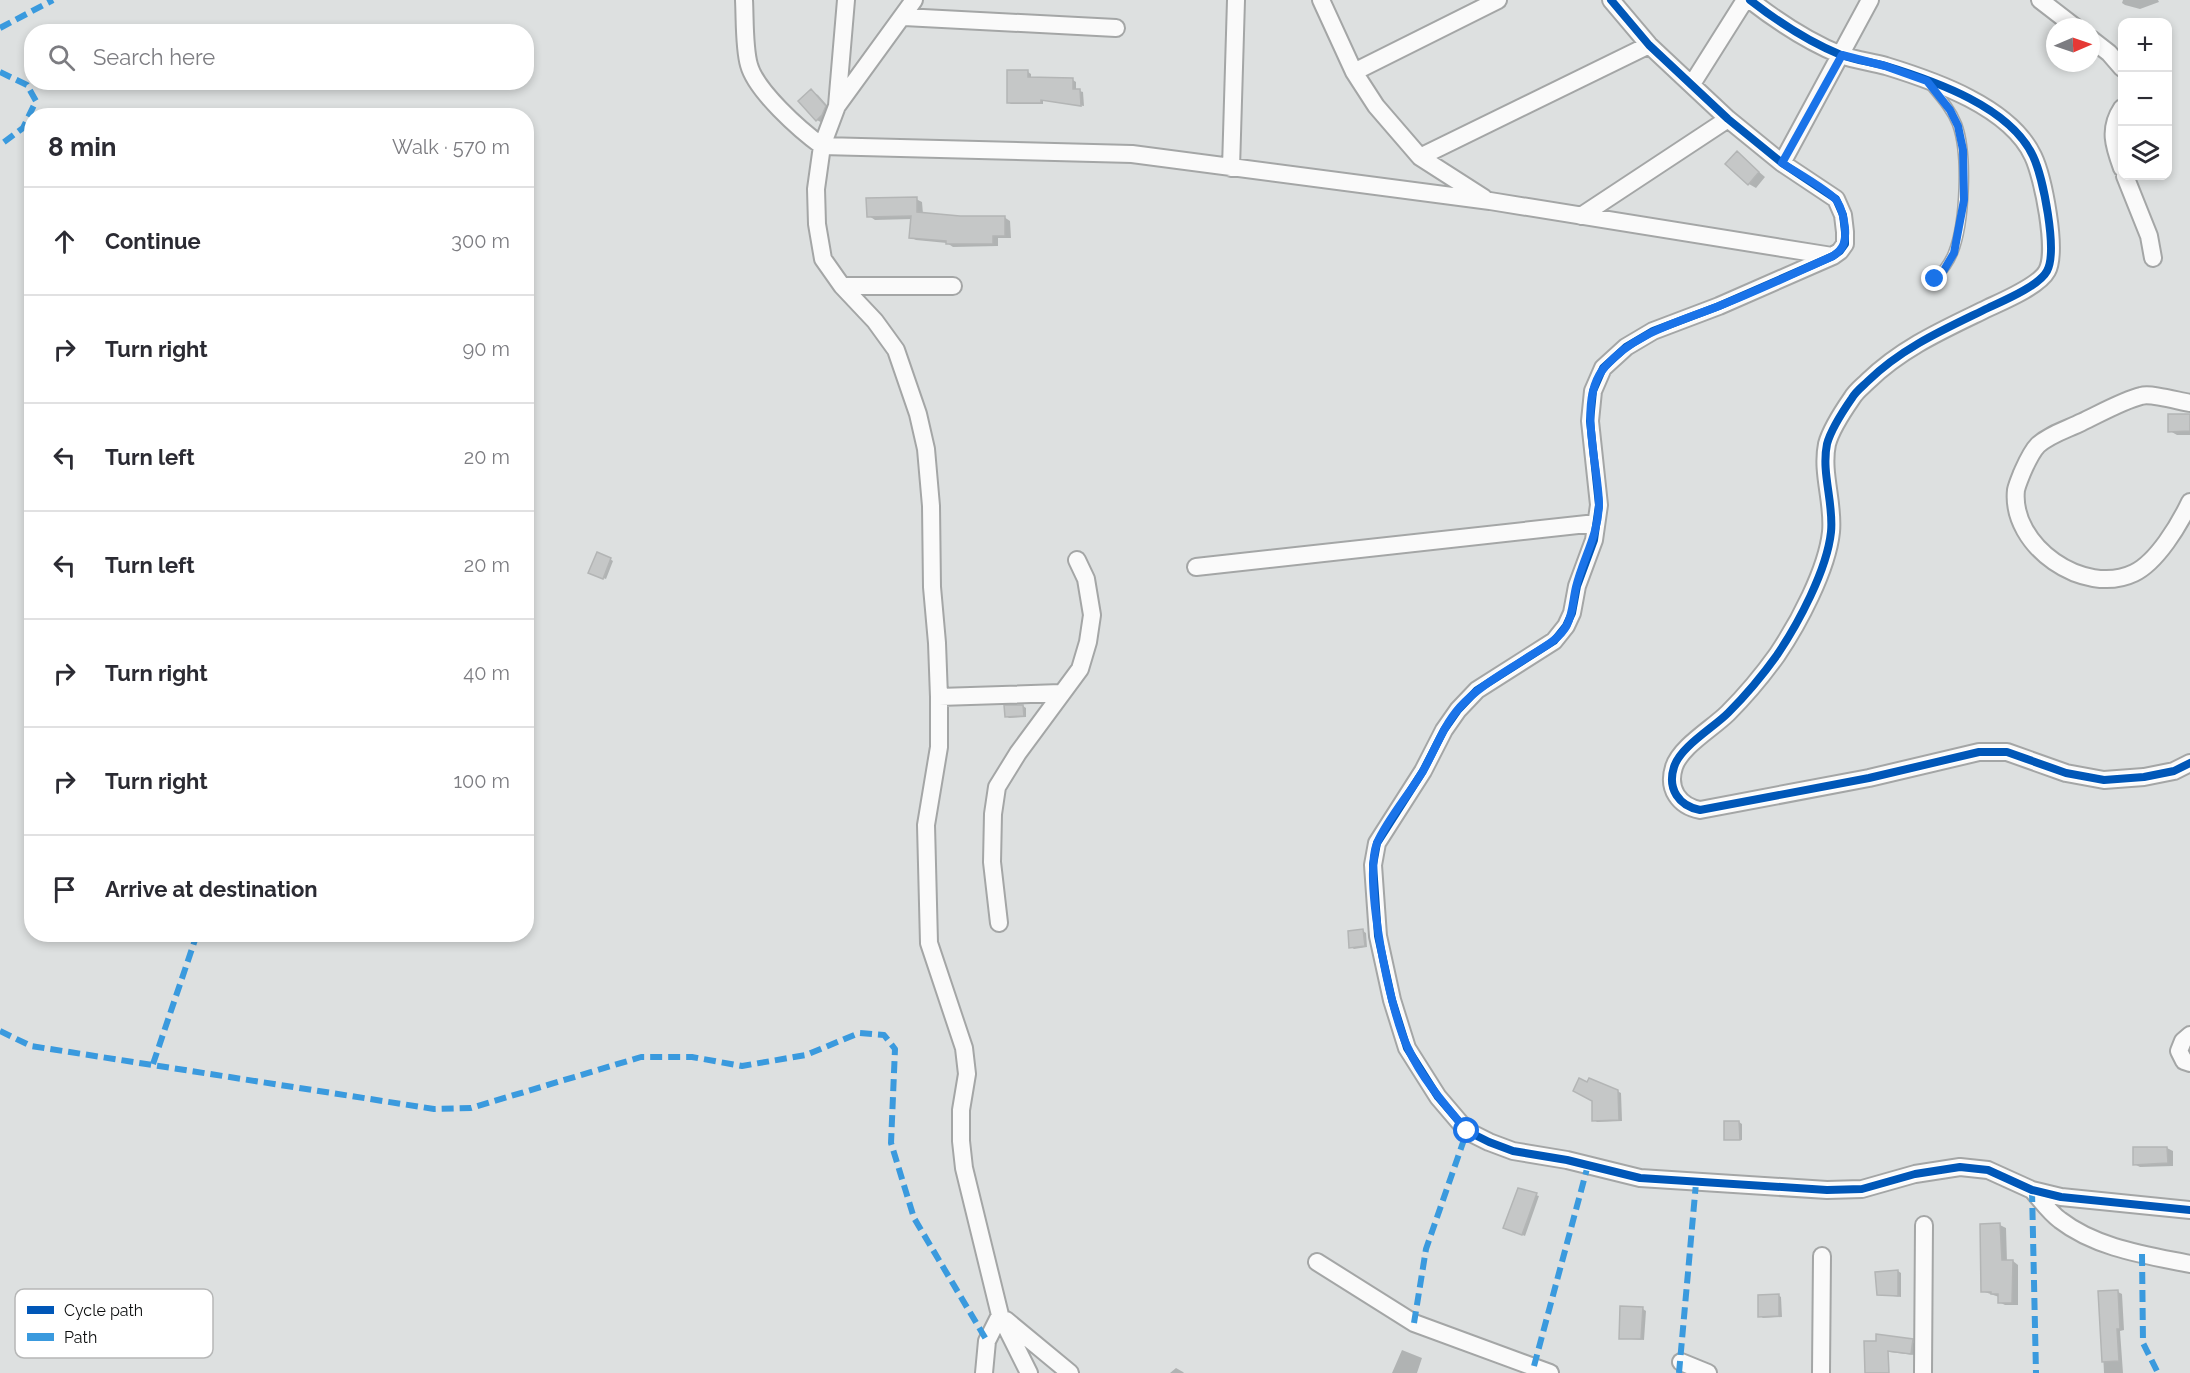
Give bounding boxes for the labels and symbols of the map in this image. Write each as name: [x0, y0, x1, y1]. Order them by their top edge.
north arrow: [2046, 18, 2100, 72]
route end: [1921, 265, 1947, 291]
route start: [1453, 1117, 1479, 1143]
legend: [15, 1289, 213, 1358]
text: Cycle path: [64, 1301, 143, 1320]
text: Path: [64, 1328, 97, 1347]

